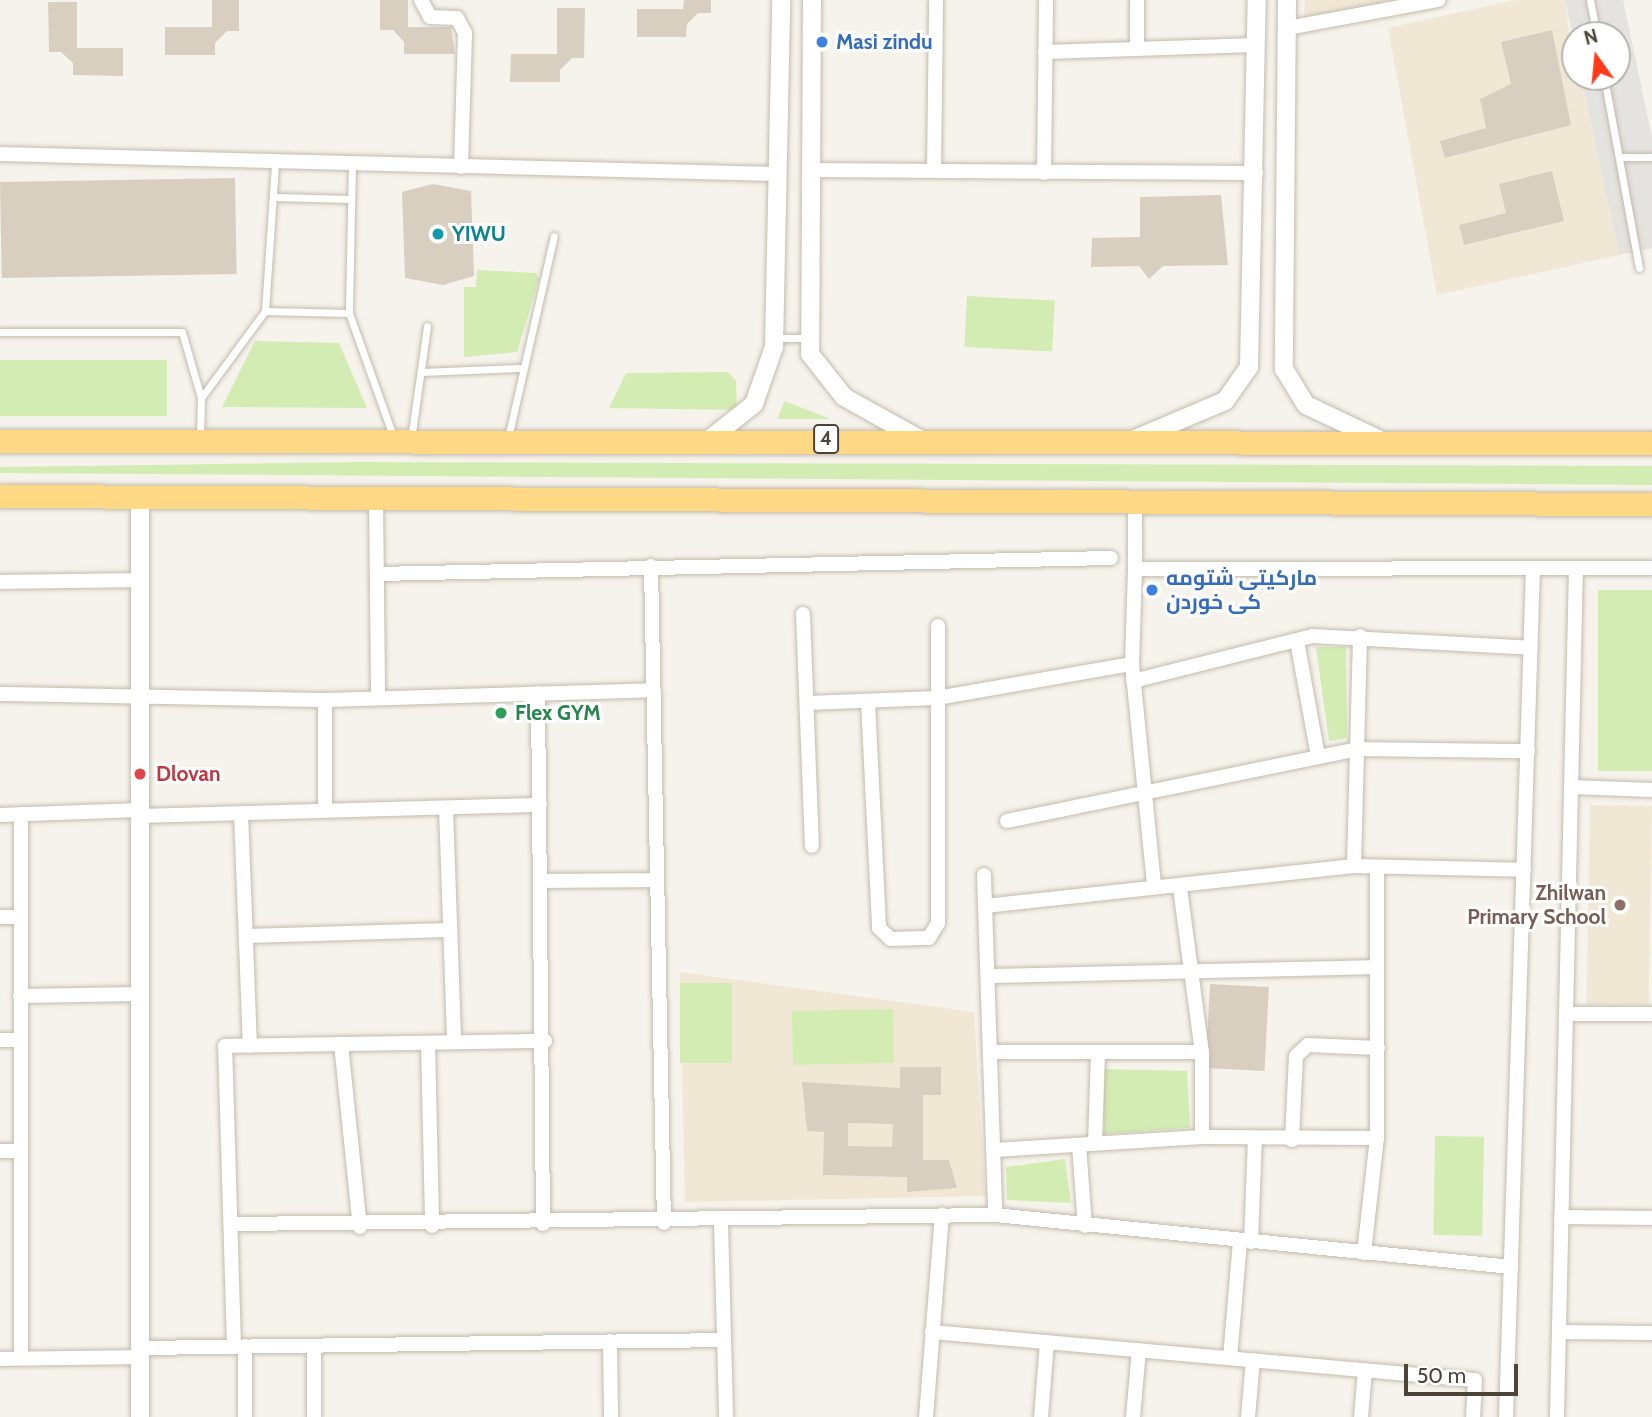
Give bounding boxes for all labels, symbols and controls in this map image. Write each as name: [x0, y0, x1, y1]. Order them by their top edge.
north arrow: [1561, 21, 1631, 91]
text: N: [1581, 24, 1600, 50]
place label: Masi zindu: [836, 29, 933, 55]
marker: Masi zindu: [814, 34, 830, 50]
place label: YIWU: [452, 221, 506, 247]
marker: YIWU: [430, 226, 446, 242]
road number: 4: [812, 424, 840, 454]
place label: مارکیتی شتومه کی خوردن: [1166, 565, 1317, 615]
marker: مارکیتی شتومه کی خوردن: [1144, 582, 1160, 598]
place label: Flex GYM: [515, 700, 601, 726]
marker: Flex GYM: [493, 705, 509, 721]
place label: Dlovan: [156, 761, 221, 787]
marker: Dlovan: [130, 764, 150, 784]
place label: Zhilwan Primary School: [1467, 880, 1606, 930]
marker: Zhilwan Primary School: [1612, 897, 1628, 913]
scale bar: [1407, 1350, 1521, 1394]
text: 50 m: [1417, 1363, 1466, 1388]

